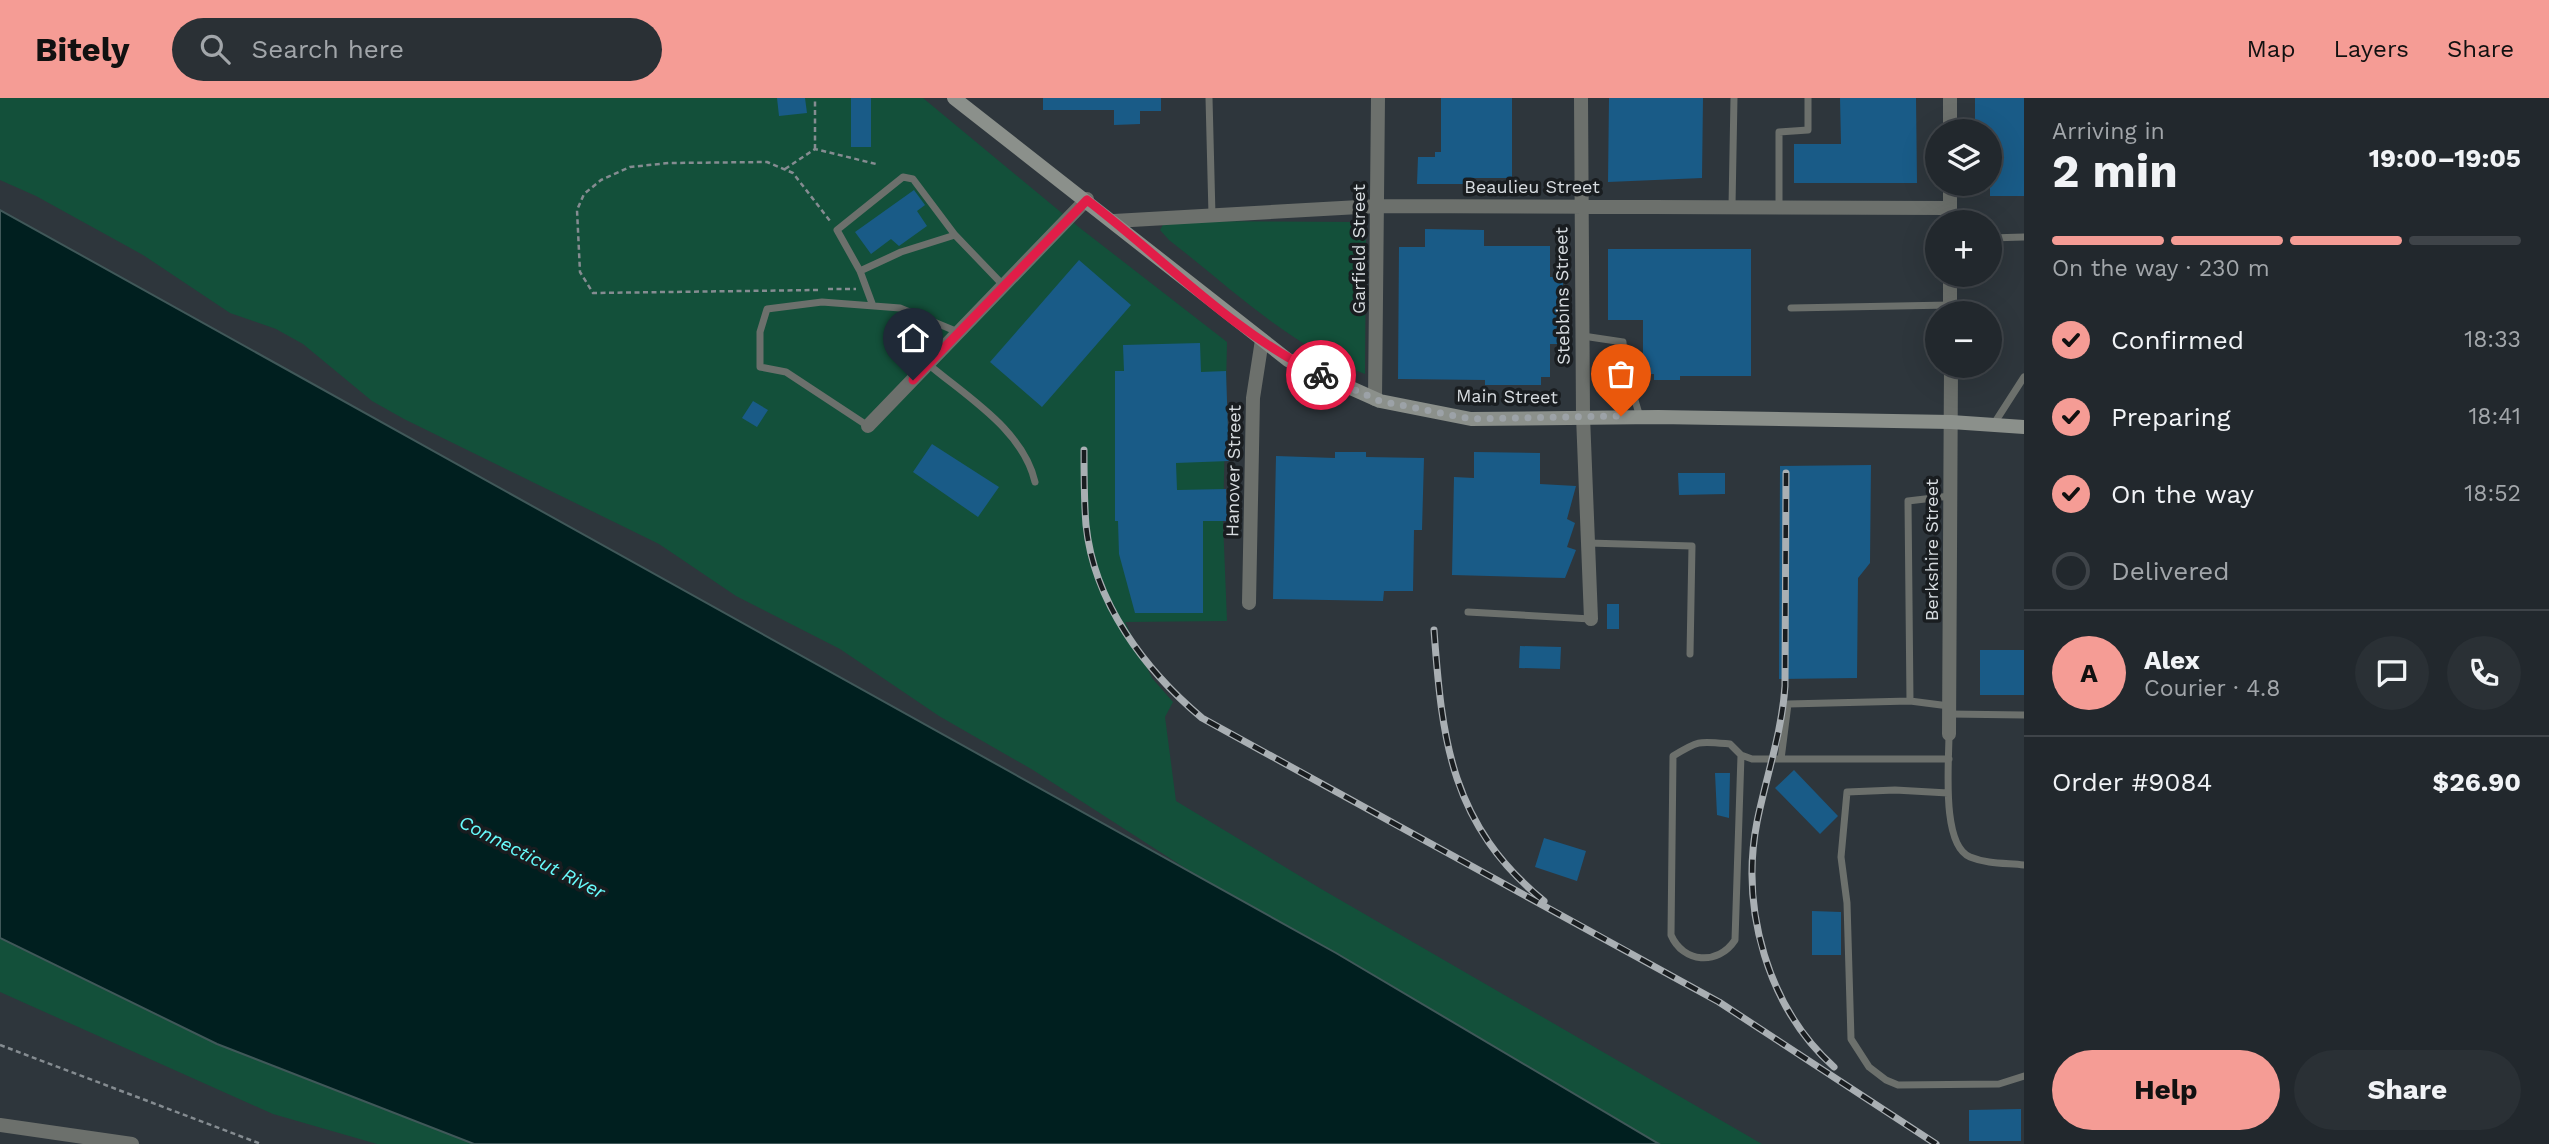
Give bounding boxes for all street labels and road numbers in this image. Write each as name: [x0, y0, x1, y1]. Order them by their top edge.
street label: Beaulieu Street: [1464, 176, 1600, 197]
street label: Garfield Street: [1348, 184, 1369, 314]
street label: Stebbins Street: [1550, 226, 1574, 365]
street label: Main Street: [1456, 385, 1558, 407]
street label: Hanover Street: [1221, 404, 1245, 537]
street label: Berkshire Street: [1921, 478, 1942, 621]

